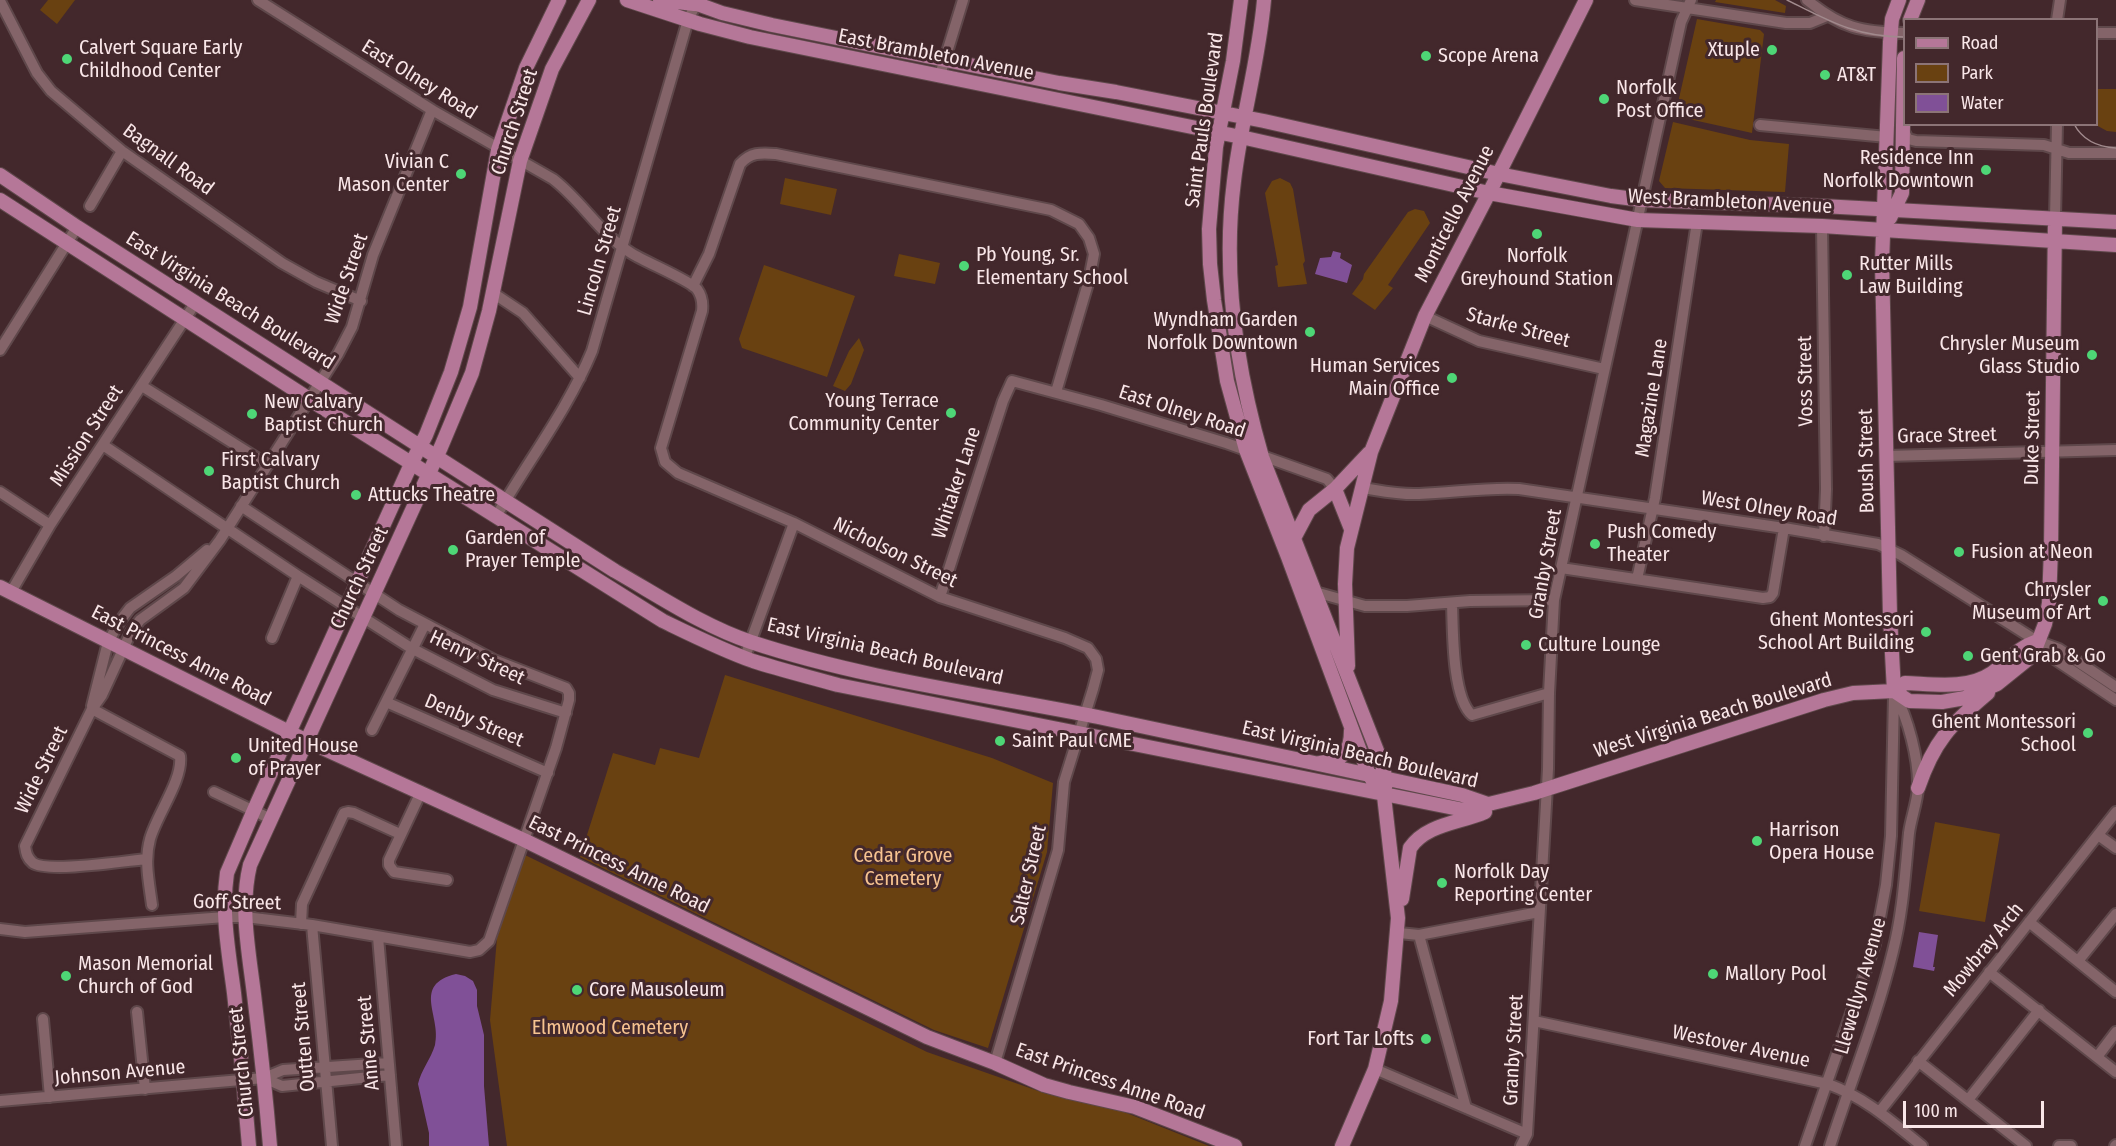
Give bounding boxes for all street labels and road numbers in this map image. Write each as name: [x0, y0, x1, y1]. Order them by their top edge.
street label: East Brambleton Avenue: [836, 24, 1036, 86]
street label: Saint Pauls Boulevard: [1181, 31, 1229, 209]
street label: East Olney Road: [357, 35, 481, 125]
street label: Church Street: [487, 66, 543, 178]
street label: Bagnall Road: [118, 119, 218, 201]
street label: Monticello Avenue: [1410, 141, 1500, 287]
street label: West Brambleton Avenue: [1627, 185, 1833, 219]
street label: Lincoln Street: [573, 203, 627, 319]
street label: East Virginia Beach Boulevard: [121, 227, 339, 375]
street label: Wide Street: [320, 230, 374, 328]
street label: Starke Street: [1464, 303, 1572, 353]
street label: Voss Street: [1793, 335, 1819, 427]
street label: Magazine Lane: [1631, 337, 1673, 459]
street label: East Olney Road: [1116, 380, 1248, 444]
street label: Mission Street: [45, 381, 129, 491]
street label: Duke Street: [2020, 390, 2046, 486]
street label: Boush Street: [1854, 408, 1880, 514]
street label: Grace Street: [1897, 423, 1997, 449]
street label: Whitaker Lane: [928, 424, 986, 542]
street label: West Olney Road: [1699, 486, 1839, 532]
street label: Granby Street: [1524, 507, 1568, 621]
street label: Nicholson Street: [829, 513, 961, 593]
street label: Church Street: [326, 523, 394, 633]
street label: East Princess Anne Road: [87, 600, 275, 712]
street label: East Virginia Beach Boulevard: [765, 613, 1005, 691]
street label: Henry Street: [426, 626, 528, 690]
street label: West Virginia Beach Boulevard: [1591, 668, 1835, 764]
street label: Denby Street: [421, 689, 527, 753]
street label: East Virginia Beach Boulevard: [1240, 716, 1480, 794]
street label: Wide Street: [11, 722, 73, 818]
street label: East Princess Anne Road: [525, 811, 713, 919]
street label: Salter Street: [1006, 823, 1052, 927]
street label: Goff Street: [193, 890, 281, 916]
street label: Mowbray Arch: [1939, 898, 2029, 1002]
street label: Llewellyn Avenue: [1830, 915, 1892, 1057]
street label: Outten Street: [287, 981, 321, 1093]
street label: Anne Street: [353, 994, 385, 1092]
street label: Granby Street: [1499, 994, 1529, 1106]
street label: Church Street: [224, 1006, 260, 1118]
street label: Westover Avenue: [1670, 1021, 1812, 1073]
street label: East Princess Anne Road: [1012, 1038, 1208, 1126]
street label: Johnson Avenue: [53, 1055, 187, 1091]

